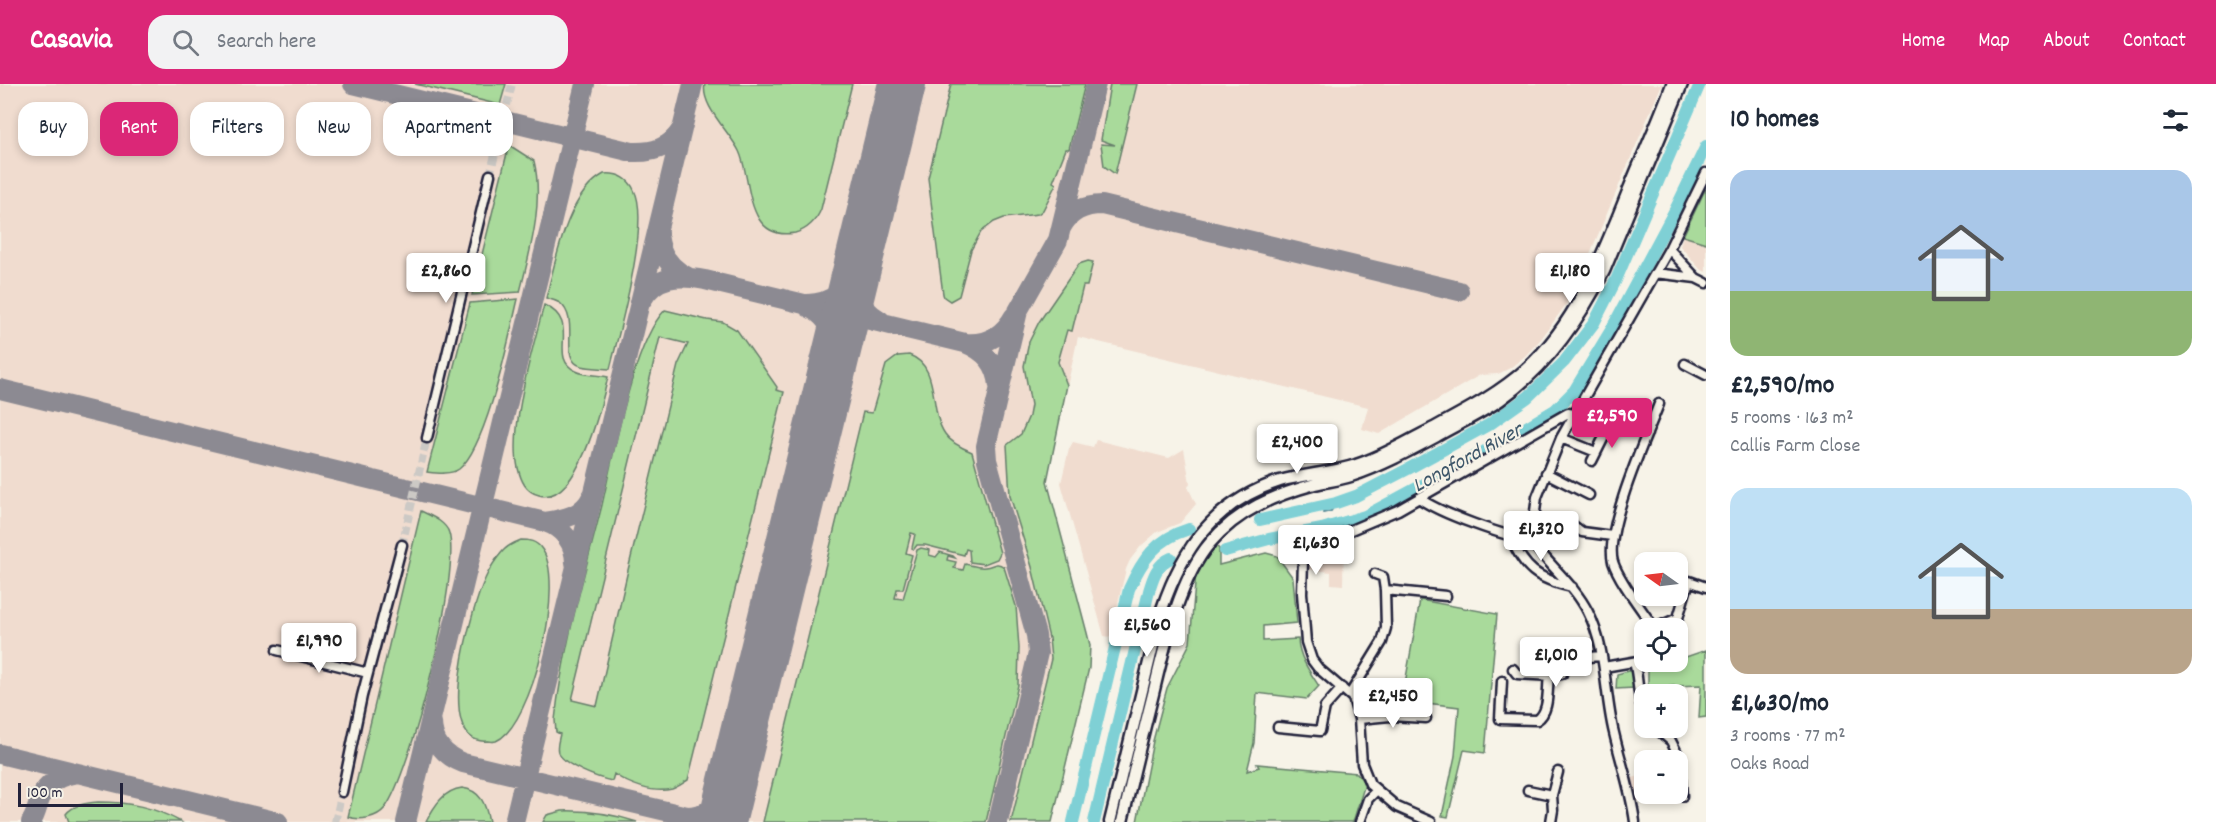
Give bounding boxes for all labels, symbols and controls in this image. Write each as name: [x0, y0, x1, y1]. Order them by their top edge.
search box: [148, 15, 568, 69]
text: Casavia: [30, 22, 112, 62]
icon: search: [169, 26, 202, 59]
text: Search here: [217, 27, 316, 58]
text: Home: [1901, 27, 1945, 57]
text: Map: [1978, 27, 2010, 57]
text: About: [2043, 27, 2090, 57]
text: Contact: [2123, 27, 2186, 57]
chip: Buy: [18, 102, 88, 156]
chip: Rent: [100, 102, 178, 156]
chip: Filters: [190, 102, 284, 156]
chip: New: [296, 102, 371, 156]
chip: Apartment: [383, 102, 513, 156]
text: 10 homes: [1730, 102, 1820, 139]
icon: filters: [2159, 104, 2192, 137]
icon: home: [1907, 209, 2015, 317]
pin: £2,860: [397, 253, 495, 304]
pin: £1,180: [1521, 253, 1619, 304]
text: £2,860: [420, 258, 472, 286]
text: £1,180: [1549, 258, 1591, 286]
text: £2,590/mo: [1730, 368, 1834, 405]
pin: £2,590: [1563, 398, 1661, 449]
text: £2,590: [1586, 403, 1638, 431]
text: 5 rooms · 163 m²: [1730, 405, 1854, 433]
water label: Longford River: [1407, 415, 1531, 502]
pin: £2,400: [1248, 424, 1346, 475]
text: £2,400: [1271, 429, 1323, 457]
text: Callis Farm Close: [1730, 433, 1860, 461]
pin: £1,320: [1492, 511, 1590, 562]
text: £1,320: [1518, 516, 1564, 544]
pin: £1,630: [1267, 525, 1365, 576]
icon: home: [1907, 527, 2015, 635]
text: £1,630: [1292, 530, 1340, 558]
north arrow: [1634, 552, 1688, 606]
map controls: [1634, 552, 1688, 804]
pin: £1,560: [1098, 607, 1196, 658]
text: £1,560: [1123, 612, 1171, 640]
button: locate: [1634, 618, 1688, 672]
pin: £1,990: [270, 623, 368, 674]
text: £1,990: [295, 628, 343, 656]
pin: £1,010: [1507, 637, 1605, 688]
text: £1,010: [1534, 642, 1578, 670]
pin: £2,450: [1344, 678, 1442, 729]
text: £2,450: [1368, 683, 1419, 711]
button: +: [1634, 684, 1688, 738]
text: £1,630/mo: [1730, 686, 1829, 723]
text: 3 rooms · 77 m²: [1730, 723, 1846, 751]
button: −: [1634, 750, 1688, 804]
text: Oaks Road: [1730, 751, 1809, 779]
scale bar: [18, 780, 123, 808]
text: 100 m: [27, 782, 63, 805]

